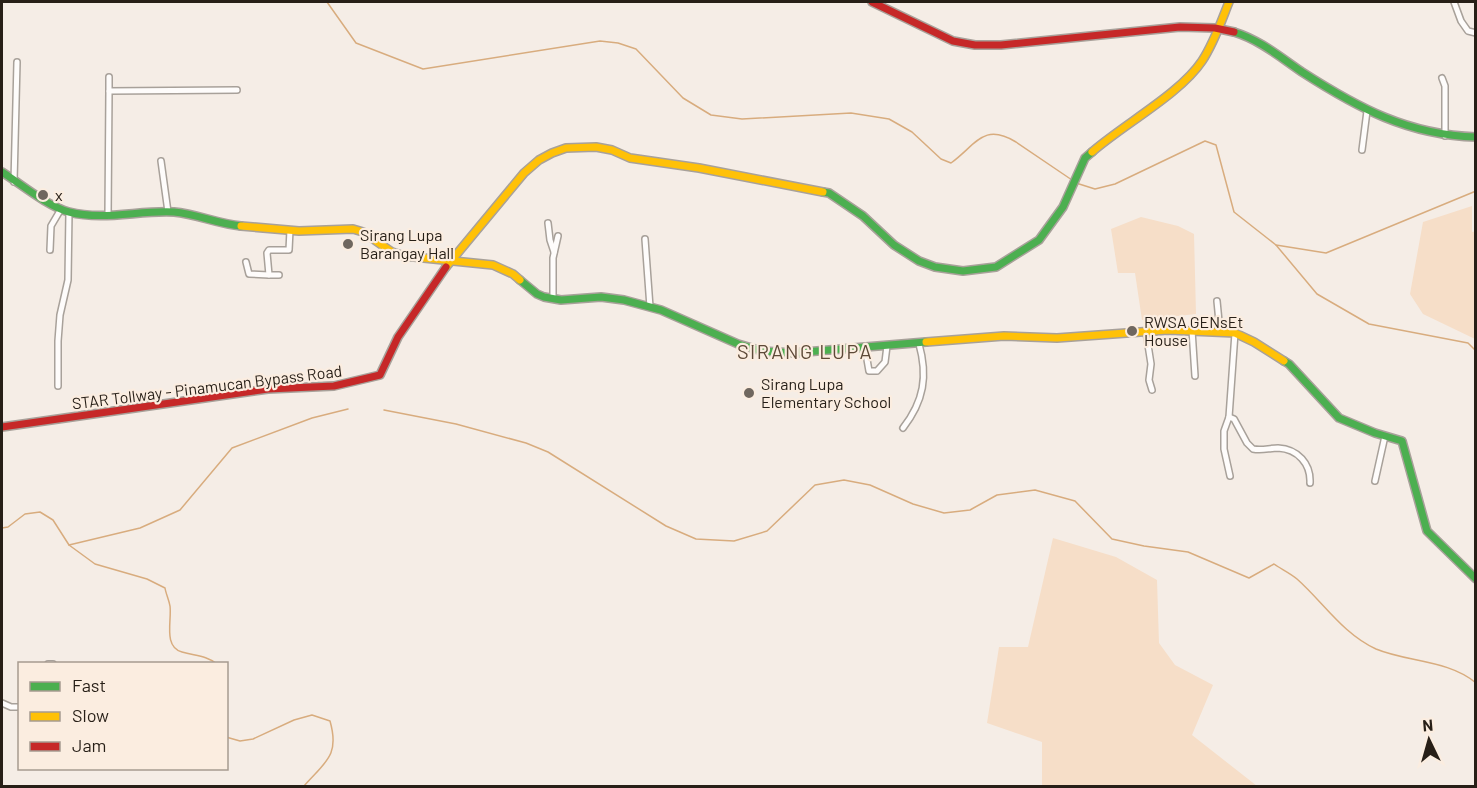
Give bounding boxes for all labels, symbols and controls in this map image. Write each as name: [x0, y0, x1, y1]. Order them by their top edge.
place label: x: [55, 185, 63, 204]
marker: x: [36, 188, 50, 202]
place label: Sirang Lupa Barangay Hall: [360, 225, 454, 262]
marker: Sirang Lupa Barangay Hall: [341, 237, 355, 251]
place label: RWSA GENsEt House: [1144, 312, 1243, 349]
marker: RWSA GENsEt House: [1125, 324, 1139, 338]
district label: SIRANG LUPA: [737, 339, 873, 363]
street label: STAR Tollway - Pinamucan Bypass Road: [71, 360, 343, 413]
place label: Sirang Lupa Elementary School: [761, 374, 891, 411]
marker: Sirang Lupa Elementary School: [742, 386, 756, 400]
legend: [18, 662, 228, 770]
text: Fast: [72, 674, 106, 696]
text: Slow: [72, 704, 109, 726]
north arrow: [1399, 710, 1459, 770]
text: N: [1422, 715, 1434, 734]
text: Jam: [72, 734, 106, 756]

